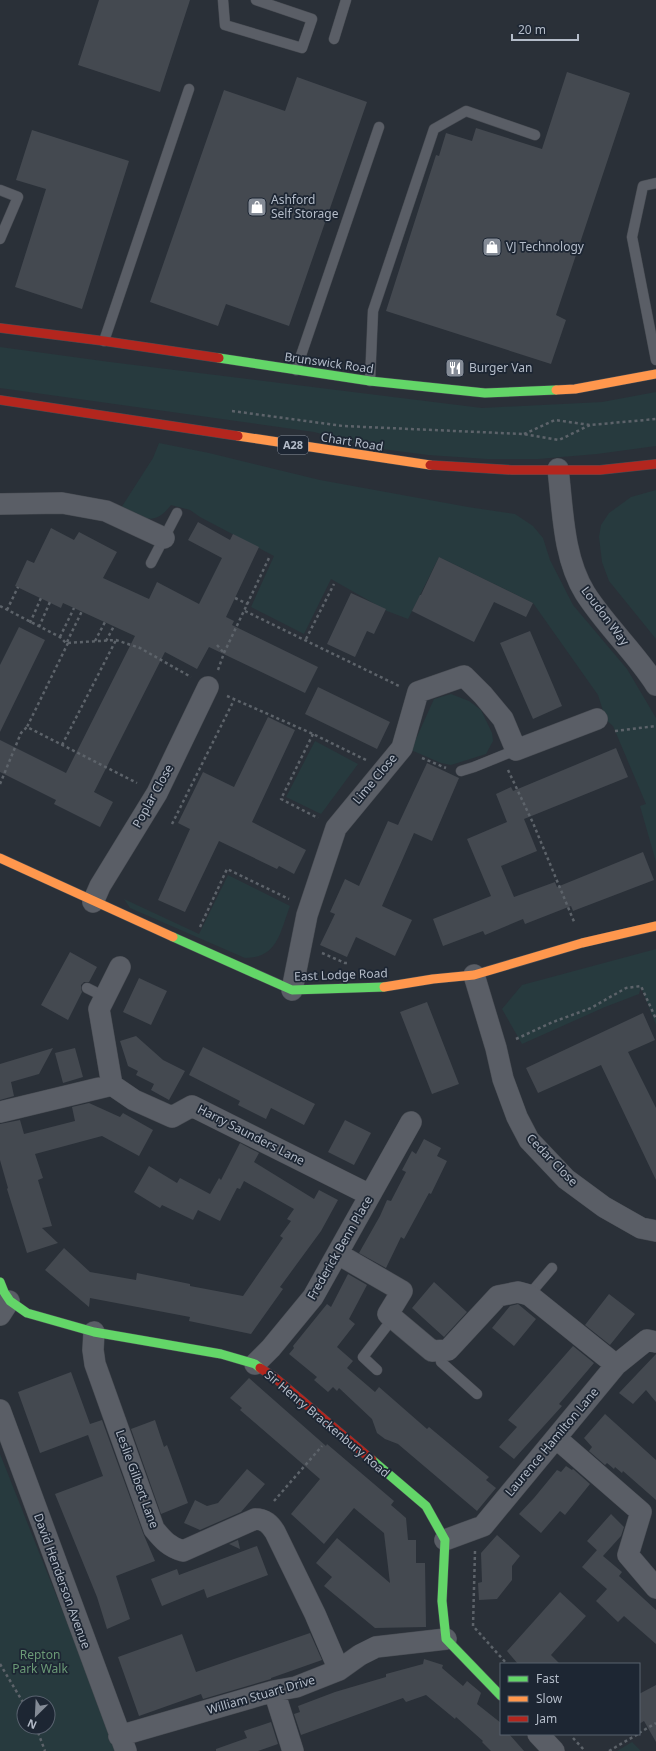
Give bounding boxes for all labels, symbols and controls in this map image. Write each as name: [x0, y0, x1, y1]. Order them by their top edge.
scale bar: [512, 16, 578, 42]
text: 20 m: [518, 21, 546, 38]
place label: Ashford Self Storage: [271, 191, 339, 222]
shop icon: Ashford Self Storage: [246, 196, 268, 218]
shop icon: VJ Technology: [481, 236, 503, 258]
place label: VJ Technology: [506, 238, 585, 255]
street label: Brunswick Road: [283, 348, 375, 377]
restaurant icon: Burger Van: [444, 357, 466, 379]
place label: Burger Van: [469, 359, 532, 376]
street label: Chart Road: [320, 428, 385, 455]
road number: A28: [278, 436, 308, 454]
street label: Loudon Way: [578, 583, 634, 649]
street label: Lime Close: [349, 750, 401, 807]
street label: Poplar Close: [128, 761, 177, 831]
street label: East Lodge Road: [294, 964, 388, 985]
street label: Harry Saunders Lane: [195, 1100, 308, 1169]
street label: Cedar Close: [523, 1130, 582, 1190]
street label: Frederick Benn Place: [303, 1192, 376, 1303]
street label: Sir Henry Brackenbury Road: [261, 1366, 393, 1481]
street label: Laurence Hamilton Lane: [501, 1383, 602, 1500]
street label: Leslie Gilbert Lane: [112, 1427, 163, 1531]
street label: David Henderson Avenue: [30, 1511, 95, 1651]
park label: Repton Park Walk: [12, 1646, 68, 1677]
legend: [500, 1663, 640, 1735]
text: Fast: [536, 1670, 560, 1687]
street label: William Stuart Drive: [205, 1671, 317, 1718]
text: Slow: [536, 1690, 563, 1707]
north arrow: [16, 1695, 56, 1735]
text: Jam: [535, 1710, 557, 1727]
text: N: [25, 1716, 39, 1733]

